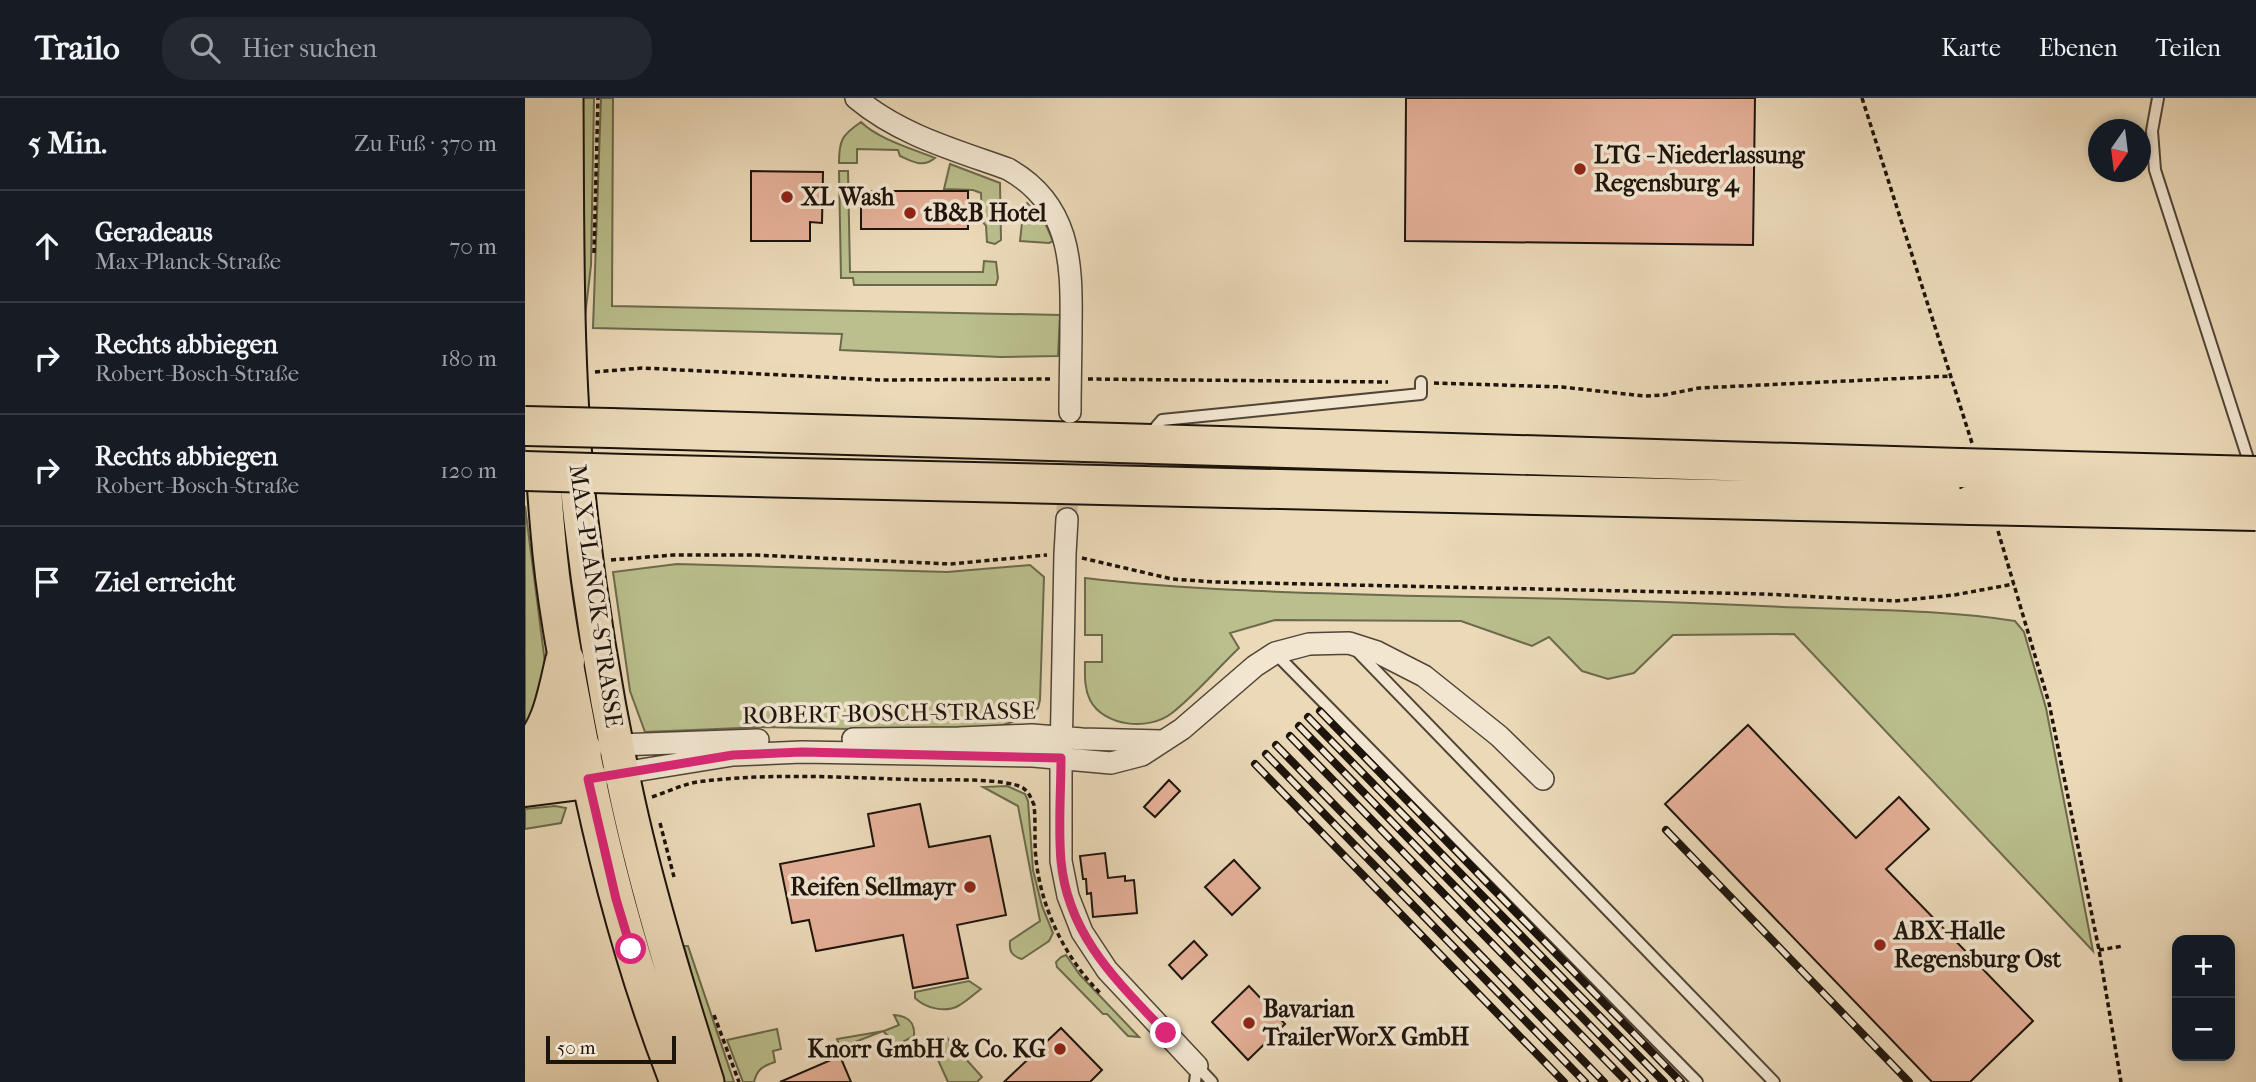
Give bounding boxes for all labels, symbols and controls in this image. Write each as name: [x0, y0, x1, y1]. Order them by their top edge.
search box: [162, 17, 652, 80]
text: Trailo: [35, 29, 120, 68]
icon: search: [186, 29, 224, 67]
text: Hier suchen: [242, 33, 377, 64]
text: Karte: [1941, 34, 2001, 62]
text: Ebenen: [2039, 34, 2118, 62]
text: Teilen: [2156, 34, 2221, 62]
north arrow: [2088, 119, 2151, 182]
text: 5 Min.: [28, 126, 107, 161]
text: Zu Fuß · 370 m: [354, 130, 497, 157]
place label: LTG - Niederlassung Regensburg 4: [1594, 141, 1806, 198]
marker: LTG - Niederlassung Regensburg 4: [1572, 161, 1588, 177]
place label: XL Wash: [800, 183, 895, 211]
marker: XL Wash: [779, 189, 795, 205]
place label: tB&B Hotel: [923, 199, 1047, 227]
marker: tB&B Hotel: [902, 205, 918, 221]
text: Geradeaus: [95, 217, 213, 248]
icon: ahead: [28, 227, 66, 265]
text: 70 m: [449, 233, 497, 260]
text: Max-Planck-Straße: [95, 248, 281, 275]
text: Rechts abbiegen: [95, 329, 278, 360]
icon: right: [28, 339, 66, 377]
text: 180 m: [440, 345, 497, 372]
text: Robert-Bosch-Straße: [95, 360, 299, 387]
text: Rechts abbiegen: [95, 441, 278, 472]
icon: right: [28, 451, 66, 489]
text: 120 m: [440, 457, 497, 484]
street label: MAX-PLANCK-STRASSE: [564, 462, 628, 730]
text: Robert-Bosch-Straße: [95, 472, 299, 499]
icon: arrive: [28, 563, 66, 601]
text: Ziel erreicht: [95, 567, 236, 598]
street label: ROBERT-BOSCH-STRASSE: [742, 696, 1036, 730]
place label: Reifen Sellmayr: [790, 873, 957, 901]
marker: Reifen Sellmayr: [962, 879, 978, 895]
place label: ABX-Halle Regensburg Ost: [1892, 917, 2061, 973]
route start: [615, 933, 646, 964]
map controls: [2172, 935, 2235, 1061]
button: +: [2172, 935, 2235, 998]
marker: ABX-Halle Regensburg Ost: [1872, 937, 1888, 953]
place label: Bavarian TrailerWorX GmbH: [1262, 995, 1469, 1051]
button: −: [2172, 998, 2235, 1061]
marker: Bavarian TrailerWorX GmbH: [1241, 1015, 1257, 1031]
route end: [1150, 1017, 1181, 1048]
scale bar: [546, 1033, 675, 1065]
place label: Knorr GmbH & Co. KG: [808, 1035, 1046, 1063]
text: 50 m: [557, 1037, 596, 1059]
marker: Knorr GmbH & Co. KG: [1052, 1041, 1068, 1057]

